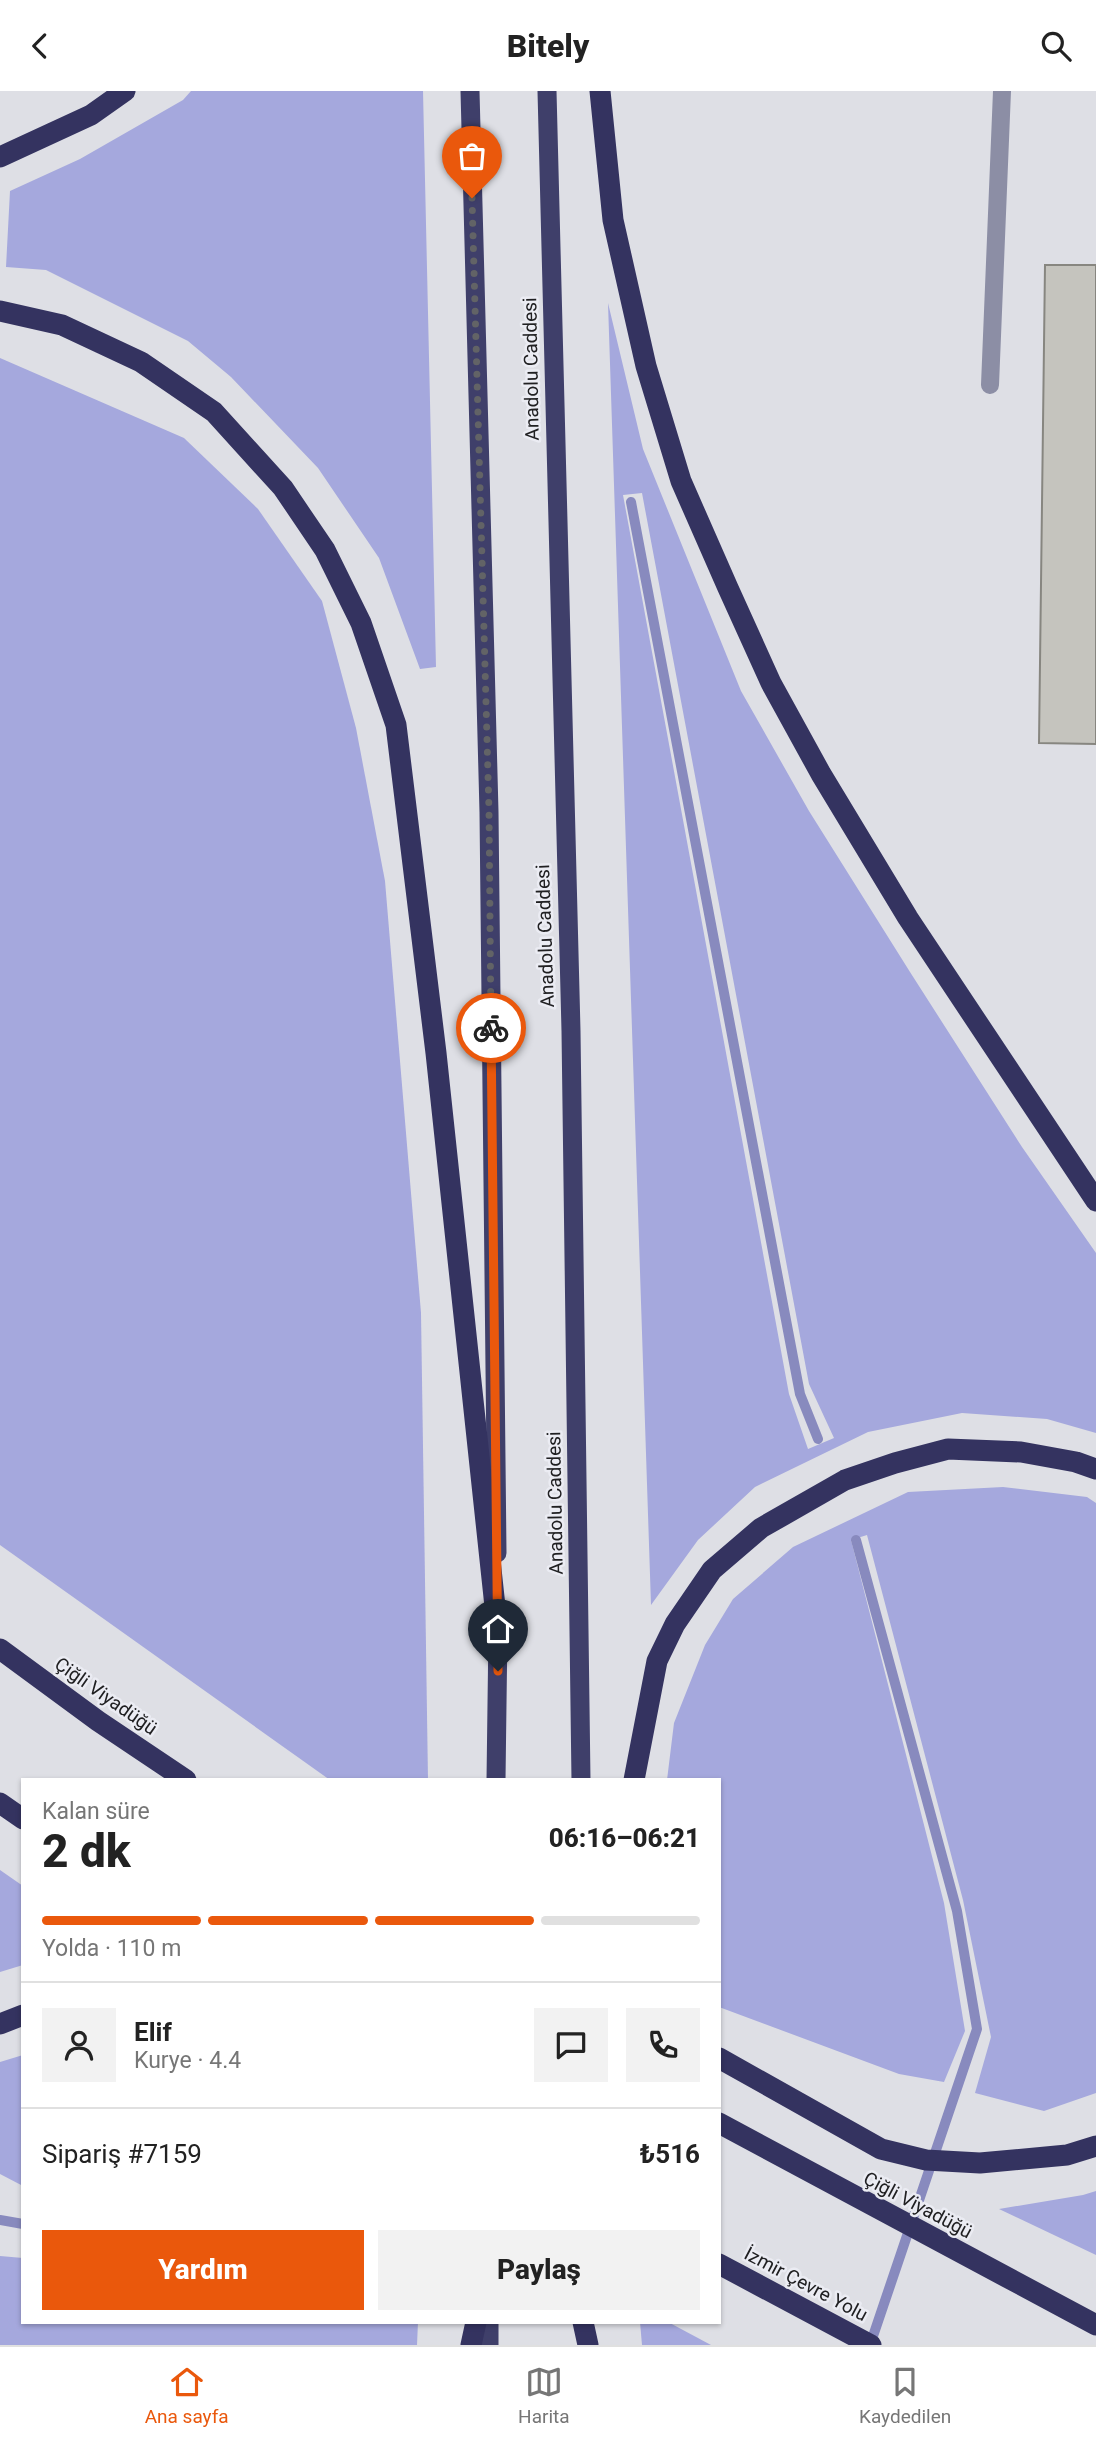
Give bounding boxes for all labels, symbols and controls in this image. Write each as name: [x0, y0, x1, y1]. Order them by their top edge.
icon: back: [21, 27, 59, 65]
text: Bitely: [507, 27, 589, 65]
icon: search: [1037, 27, 1075, 65]
pin: [442, 126, 502, 198]
icon: bag: [453, 137, 491, 175]
street label: Anadolu Caddesi: [518, 297, 544, 441]
street label: Anadolu Caddesi: [531, 864, 559, 1008]
courier: [456, 993, 526, 1063]
icon: bike: [472, 1009, 510, 1047]
street label: Anadolu Caddesi: [542, 1431, 568, 1575]
pin: [468, 1599, 528, 1671]
icon: home: [479, 1610, 517, 1648]
street label: Çiğli Viyadüğü: [50, 1652, 162, 1740]
text: Kalan süre: [42, 1798, 150, 1825]
text: 06:16–06:21: [549, 1823, 700, 1853]
text: 2 dk: [42, 1824, 131, 1878]
text: Yolda · 110 m: [42, 1935, 181, 1962]
button: person: [42, 2008, 116, 2082]
button: chat: [534, 2008, 608, 2082]
button: phone: [626, 2008, 700, 2082]
text: Elif: [134, 2017, 172, 2047]
text: Kurye · 4.4: [134, 2047, 241, 2074]
text: Sipariş #7159: [42, 2139, 202, 2169]
text: ₺516: [640, 2139, 700, 2169]
street label: Çiğli Viyadüğü: [860, 2167, 976, 2243]
button: Yardım: [42, 2230, 364, 2310]
button: Paylaş: [378, 2230, 700, 2310]
street label: İzmir Çevre Yolu: [740, 2242, 872, 2326]
tab: Ana sayfa: [145, 2363, 229, 2428]
tab: Harita: [518, 2363, 570, 2428]
tab: Kaydedilen: [859, 2363, 951, 2428]

